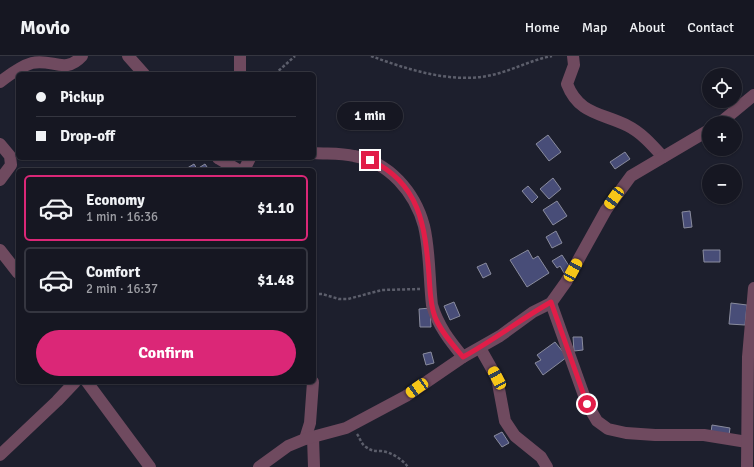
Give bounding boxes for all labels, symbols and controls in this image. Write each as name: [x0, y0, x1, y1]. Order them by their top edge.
text: Movio: [20, 16, 70, 40]
text: Home: [525, 19, 560, 36]
text: Map: [582, 19, 607, 36]
text: About: [629, 19, 665, 36]
text: Contact: [687, 19, 734, 36]
map controls: [702, 68, 742, 204]
button: locate: [702, 68, 742, 108]
text: Pickup: [60, 88, 104, 106]
callout: 1 min: [337, 102, 403, 130]
text: 1 min: [354, 108, 386, 124]
button: +: [702, 116, 742, 156]
text: Drop-off: [60, 127, 115, 145]
route end: [361, 151, 379, 169]
button: −: [702, 164, 742, 204]
car: [602, 185, 626, 211]
icon: car: [38, 190, 74, 226]
text: Economy: [86, 191, 145, 209]
text: $1.10: [257, 199, 294, 217]
text: 1 min · 16:36: [86, 209, 158, 225]
car: [562, 257, 584, 283]
icon: car: [38, 262, 74, 298]
text: Comfort: [86, 263, 140, 281]
text: $1.48: [257, 271, 294, 289]
text: 2 min · 16:37: [86, 281, 158, 297]
button: Confirm: [36, 330, 296, 376]
car: [486, 365, 508, 391]
car: [404, 376, 430, 400]
route start: [578, 395, 596, 413]

